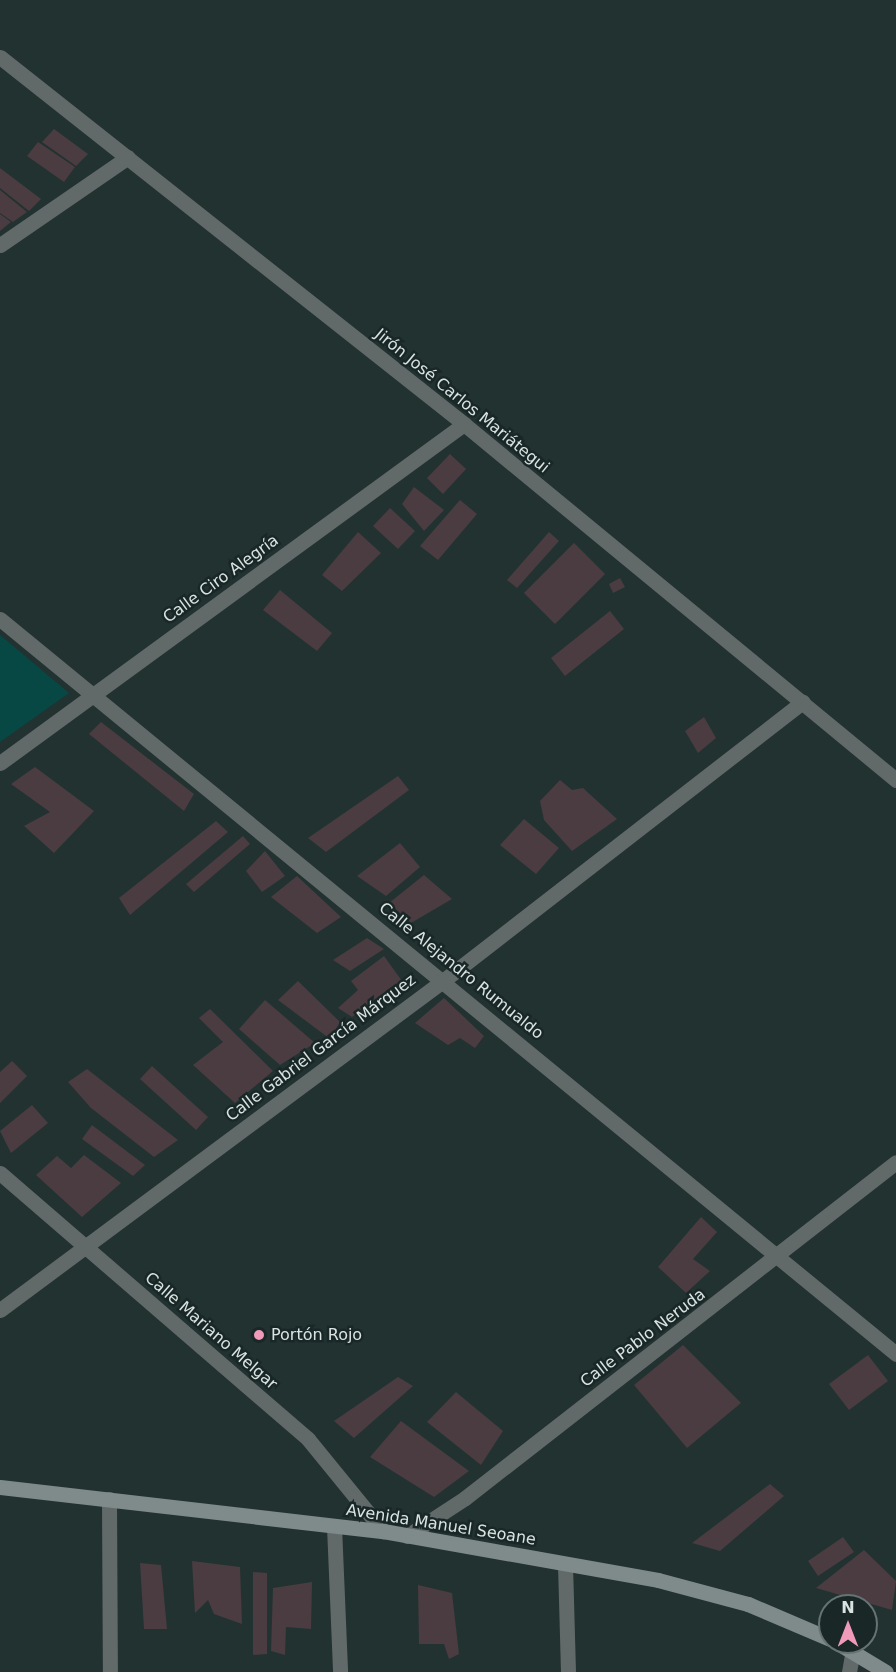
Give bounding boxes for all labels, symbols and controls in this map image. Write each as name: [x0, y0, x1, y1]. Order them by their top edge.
street label: Jirón José Carlos Mariátegui: [371, 325, 553, 477]
street label: Calle Ciro Alegría: [160, 531, 282, 627]
street label: Calle Alejandro Rumualdo: [375, 899, 547, 1043]
street label: Calle Gabriel García Márquez: [222, 970, 420, 1126]
street label: Calle Mariano Melgar: [141, 1268, 281, 1394]
street label: Calle Pablo Neruda: [577, 1285, 709, 1391]
place label: Portón Rojo: [271, 1325, 362, 1345]
marker: Portón Rojo: [252, 1328, 266, 1342]
street label: Avenida Manuel Seoane: [345, 1501, 537, 1549]
north arrow: [818, 1594, 878, 1654]
text: N: [841, 1598, 855, 1617]

